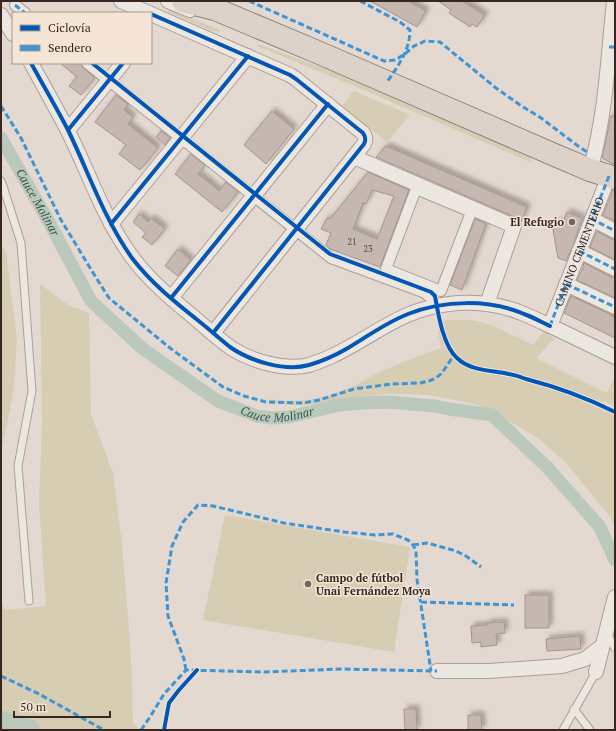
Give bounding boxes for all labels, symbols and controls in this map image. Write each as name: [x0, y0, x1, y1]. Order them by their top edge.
legend: [12, 12, 152, 64]
text: Ciclovía: [48, 20, 91, 35]
text: Sendero: [48, 40, 92, 55]
water label: Cauce Molinar: [13, 166, 63, 239]
street label: CAMINO CEMENTERIO: [551, 195, 607, 308]
place label: El Refugio: [510, 215, 564, 229]
marker: El Refugio: [567, 217, 577, 227]
house number: 21: [347, 236, 357, 248]
house number: 23: [363, 243, 373, 255]
water label: Cauce Molinar: [238, 402, 316, 425]
place label: Campo de fútbol Unai Fernández Moya: [316, 571, 431, 598]
marker: Campo de fútbol Unai Fernández Moya: [303, 579, 313, 589]
scale bar: [14, 693, 110, 719]
text: 50 m: [20, 699, 47, 714]

